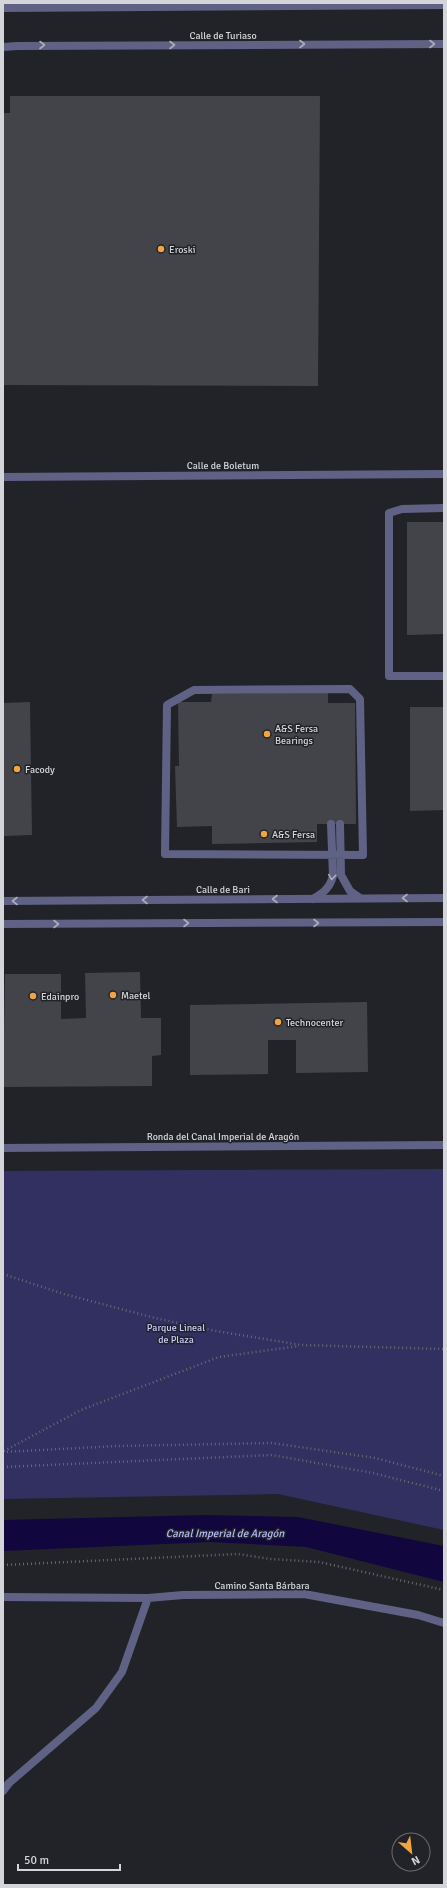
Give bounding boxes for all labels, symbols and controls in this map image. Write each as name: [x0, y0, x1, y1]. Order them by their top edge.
street label: Calle de Turiaso: [189, 30, 257, 42]
one-way arrow: [299, 40, 305, 48]
one-way arrow: [429, 40, 435, 48]
one-way arrow: [39, 41, 45, 49]
one-way arrow: [169, 41, 175, 49]
marker: Eroski: [156, 244, 166, 254]
place label: Eroski: [169, 244, 195, 256]
street label: Calle de Boletum: [187, 460, 259, 472]
place label: A&S Fersa Bearings: [275, 723, 318, 747]
marker: A&S Fersa Bearings: [262, 729, 272, 739]
marker: Facody: [12, 764, 22, 774]
place label: Facody: [25, 764, 55, 776]
marker: A&S Fersa: [259, 829, 269, 839]
place label: A&S Fersa: [272, 829, 315, 841]
one-way arrow: [328, 874, 337, 880]
street label: Calle de Bari: [196, 884, 250, 896]
one-way arrow: [402, 894, 408, 902]
one-way arrow: [272, 895, 278, 903]
one-way arrow: [142, 896, 148, 904]
one-way arrow: [12, 897, 18, 905]
one-way arrow: [183, 919, 189, 927]
one-way arrow: [313, 919, 319, 927]
one-way arrow: [53, 920, 59, 928]
marker: Maetel: [108, 990, 118, 1000]
place label: Maetel: [121, 990, 151, 1002]
marker: Edainpro: [28, 991, 38, 1001]
place label: Edainpro: [41, 991, 79, 1003]
marker: Technocenter: [273, 1017, 283, 1027]
place label: Technocenter: [286, 1017, 343, 1029]
street label: Ronda del Canal Imperial de Aragón: [147, 1131, 299, 1143]
park label: Parque Lineal de Plaza: [147, 1322, 205, 1346]
water label: Canal Imperial de Aragón: [166, 1527, 285, 1540]
street label: Camino Santa Bárbara: [214, 1580, 310, 1592]
north arrow: [391, 1832, 431, 1872]
scale bar: [18, 1846, 120, 1872]
text: 50 m: [24, 1853, 49, 1868]
text: N: [409, 1853, 422, 1868]

